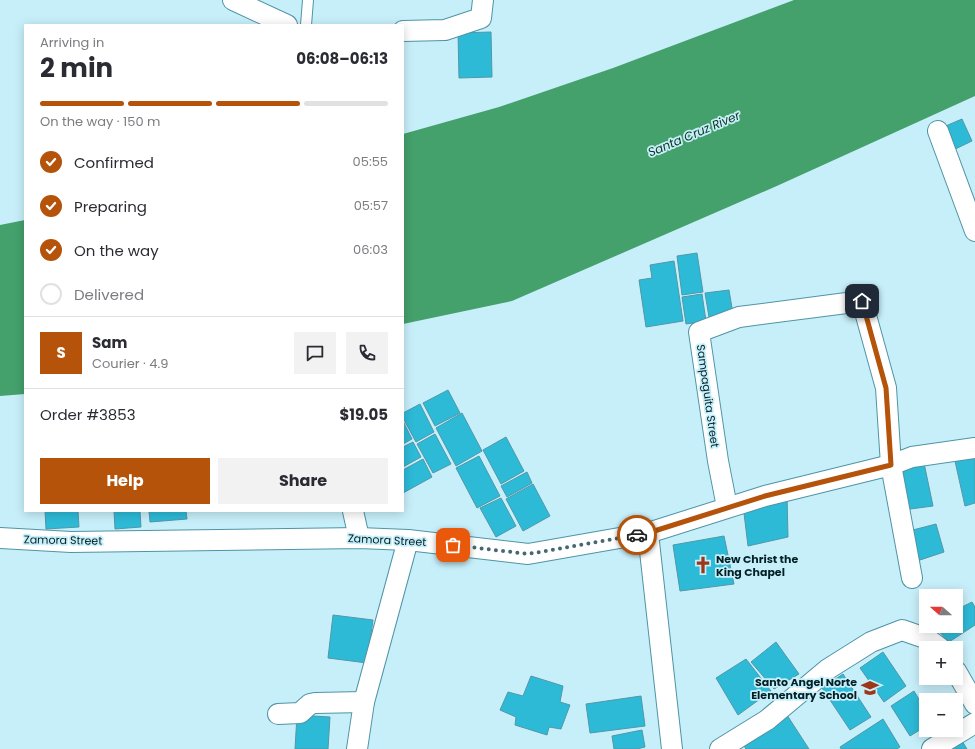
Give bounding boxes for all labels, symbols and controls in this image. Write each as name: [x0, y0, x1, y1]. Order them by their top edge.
text: Arriving in: [40, 33, 104, 52]
text: 06:08–06:13: [296, 48, 388, 69]
text: 2 min: [40, 50, 113, 86]
water label: Santa Cruz River: [645, 106, 743, 161]
text: On the way · 150 m: [40, 112, 160, 131]
icon: check: [40, 151, 62, 173]
text: Confirmed: [74, 152, 154, 173]
text: 05:55: [353, 152, 388, 171]
icon: check: [40, 195, 62, 217]
text: Preparing: [74, 196, 147, 217]
text: 05:57: [354, 196, 388, 215]
icon: check: [40, 239, 62, 261]
text: On the way: [74, 240, 159, 261]
text: 06:03: [353, 240, 388, 259]
text: Delivered: [74, 284, 144, 305]
pin: [845, 284, 879, 318]
icon: home: [851, 290, 873, 312]
text: Sam: [92, 332, 127, 353]
button: chat: [294, 332, 336, 374]
button: phone: [346, 332, 388, 374]
text: S: [56, 342, 66, 363]
street label: Sampaguita Street: [693, 343, 723, 449]
text: Courier · 4.9: [92, 354, 168, 373]
text: Order #3853: [40, 404, 136, 425]
text: $19.05: [340, 404, 388, 425]
button: Help: [40, 458, 210, 504]
button: Share: [218, 458, 388, 504]
courier: [617, 515, 657, 555]
icon: car: [626, 524, 648, 546]
pin: [436, 528, 470, 562]
street label: Zamora Street: [347, 530, 427, 550]
street label: Zamora Street: [24, 531, 102, 549]
icon: bag: [442, 534, 464, 556]
place label: New Christ the King Chapel: [716, 551, 798, 580]
church icon: New Christ the King Chapel: [693, 555, 713, 575]
north arrow: [919, 589, 963, 633]
map controls: [919, 589, 963, 737]
button: +: [919, 641, 963, 685]
place label: Santo Angel Norte Elementary School: [751, 674, 857, 703]
school or university icon: Santo Angel Norte Elementary School: [860, 678, 880, 698]
button: −: [919, 693, 963, 737]

